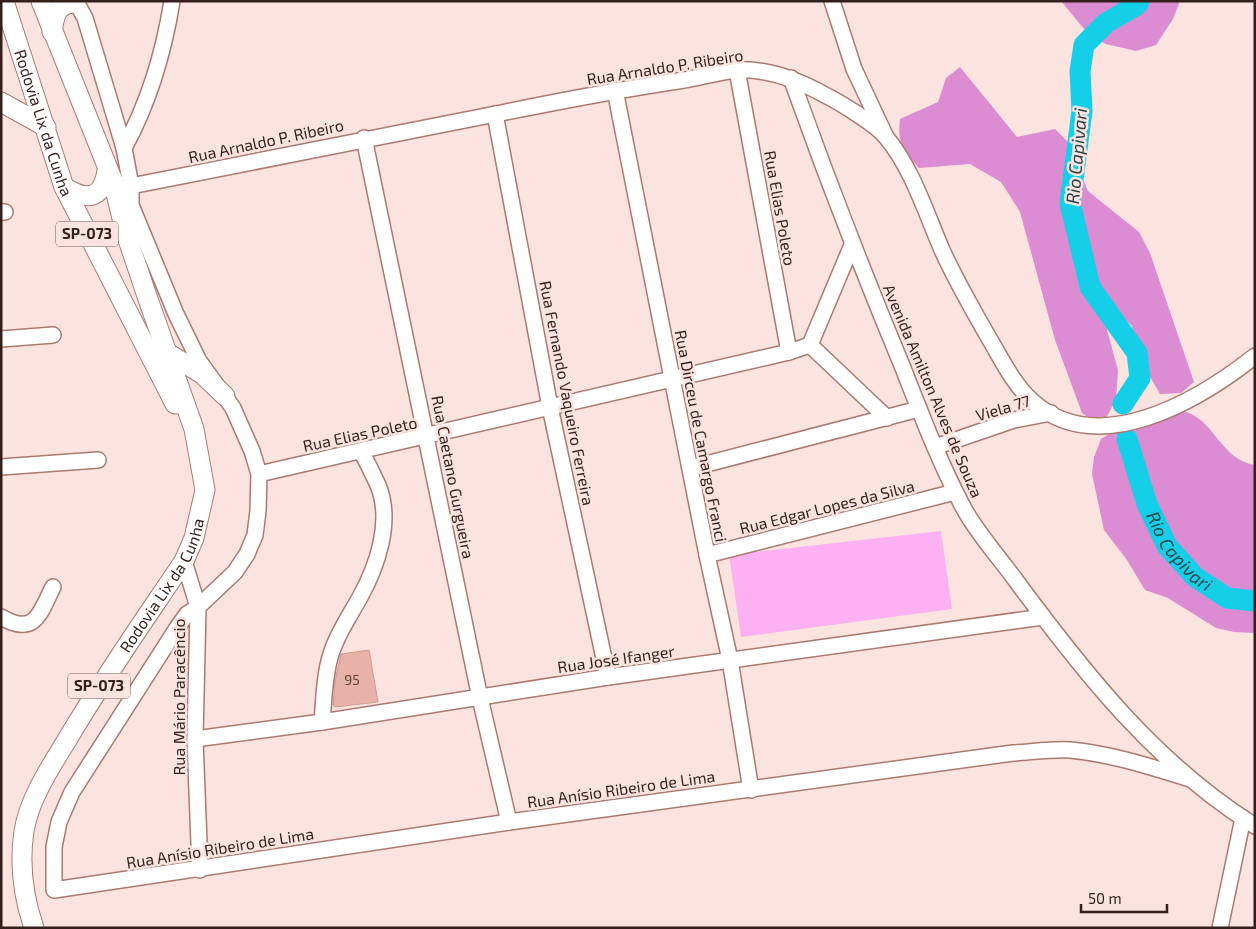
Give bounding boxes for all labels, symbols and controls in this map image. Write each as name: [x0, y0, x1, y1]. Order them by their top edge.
street label: Rua Arnaldo P. Ribeiro: [585, 45, 745, 88]
street label: Rodovia Lix da Cunha: [11, 47, 77, 199]
water label: Rio Capivari: [1061, 106, 1091, 205]
street label: Rua Arnaldo P. Ribeiro: [187, 115, 345, 166]
street label: Rua Elias Poleto: [761, 149, 800, 267]
road number: SP-073: [56, 222, 118, 246]
street label: Rua Fernando Vaqueiro Ferreira: [536, 279, 599, 507]
street label: Avenida Amilton Alves de Souza: [880, 281, 987, 500]
street label: Rua Dirceu de Camargo Franci: [672, 328, 731, 544]
street label: Viela 77: [973, 391, 1032, 424]
street label: Rua Caetano Gurgueira: [428, 394, 479, 560]
street label: Rua Elias Poleto: [301, 412, 419, 455]
street label: Rua Edgar Lopes da Silva: [737, 476, 916, 537]
water label: Rio Capivari: [1142, 508, 1217, 596]
street label: Rodovia Lix da Cunha: [115, 516, 207, 656]
street label: Rua Mário Paracêncio: [169, 618, 188, 776]
street label: Rua José Ifanger: [556, 641, 676, 676]
house number: 95: [344, 671, 360, 688]
road number: SP-073: [68, 674, 130, 698]
street label: Rua Anísio Ribeiro de Lima: [526, 766, 716, 811]
street label: Rua Anísio Ribeiro de Lima: [125, 823, 315, 872]
scale bar: [1081, 882, 1167, 914]
text: 50 m: [1088, 889, 1122, 907]

